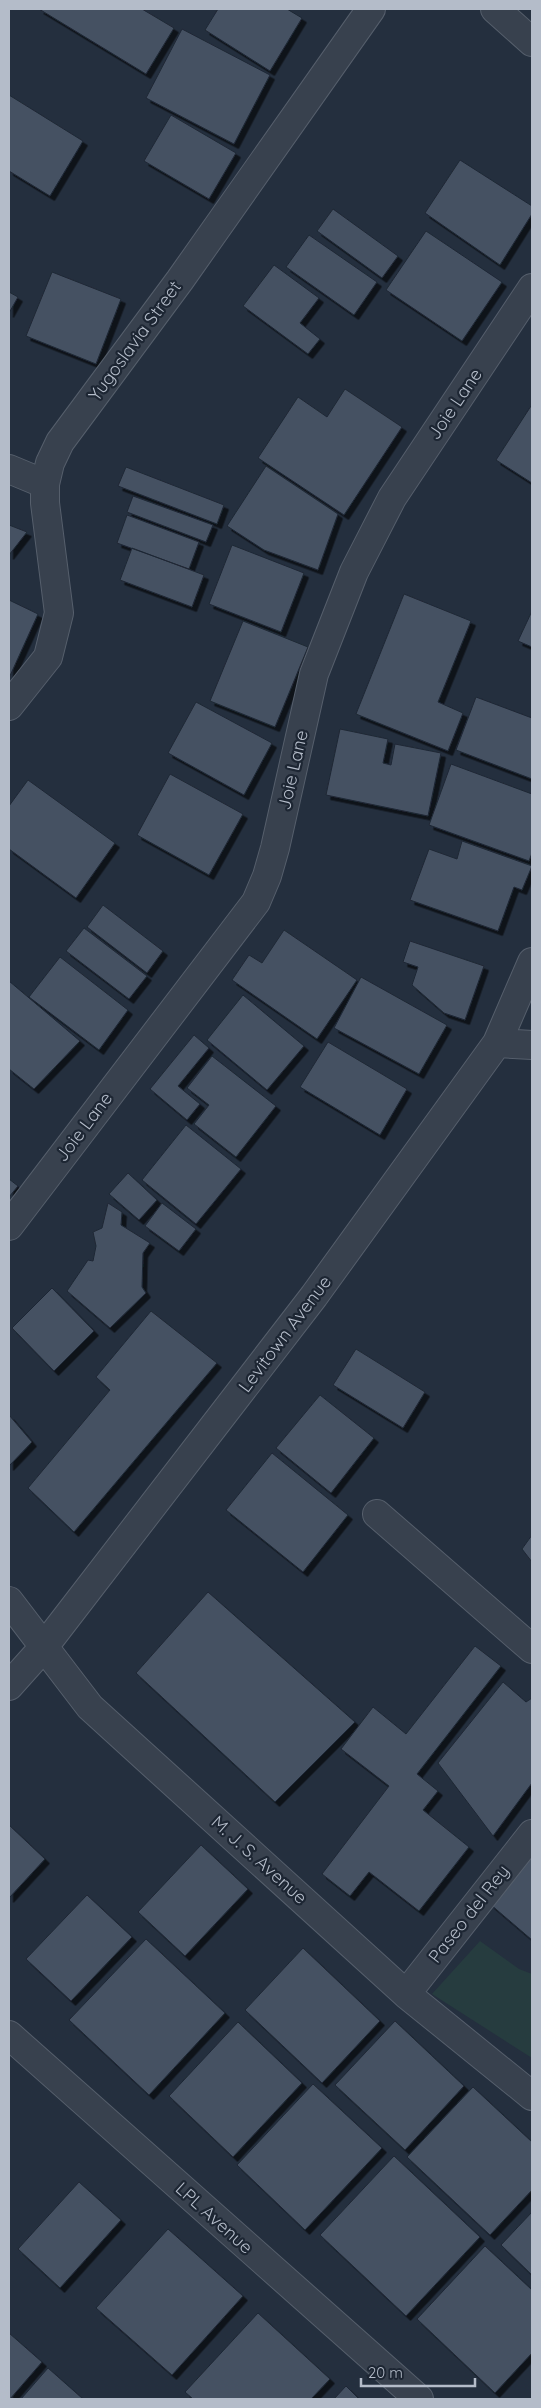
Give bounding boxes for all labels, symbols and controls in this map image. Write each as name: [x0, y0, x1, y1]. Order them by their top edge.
street label: Yugoslavia Street: [83, 276, 186, 405]
street label: Joie Lane: [422, 364, 487, 444]
street label: Joie Lane: [272, 728, 313, 812]
street label: Joie Lane: [50, 1087, 117, 1166]
street label: Levitown Avenue: [233, 1271, 336, 1397]
street label: M. J. S. Avenue: [207, 1810, 312, 1909]
street label: Paseo del Rey: [423, 1860, 514, 1967]
street label: LPL Avenue: [171, 2177, 258, 2258]
scale bar: [361, 2356, 475, 2388]
text: 20 m: [368, 2363, 403, 2382]

